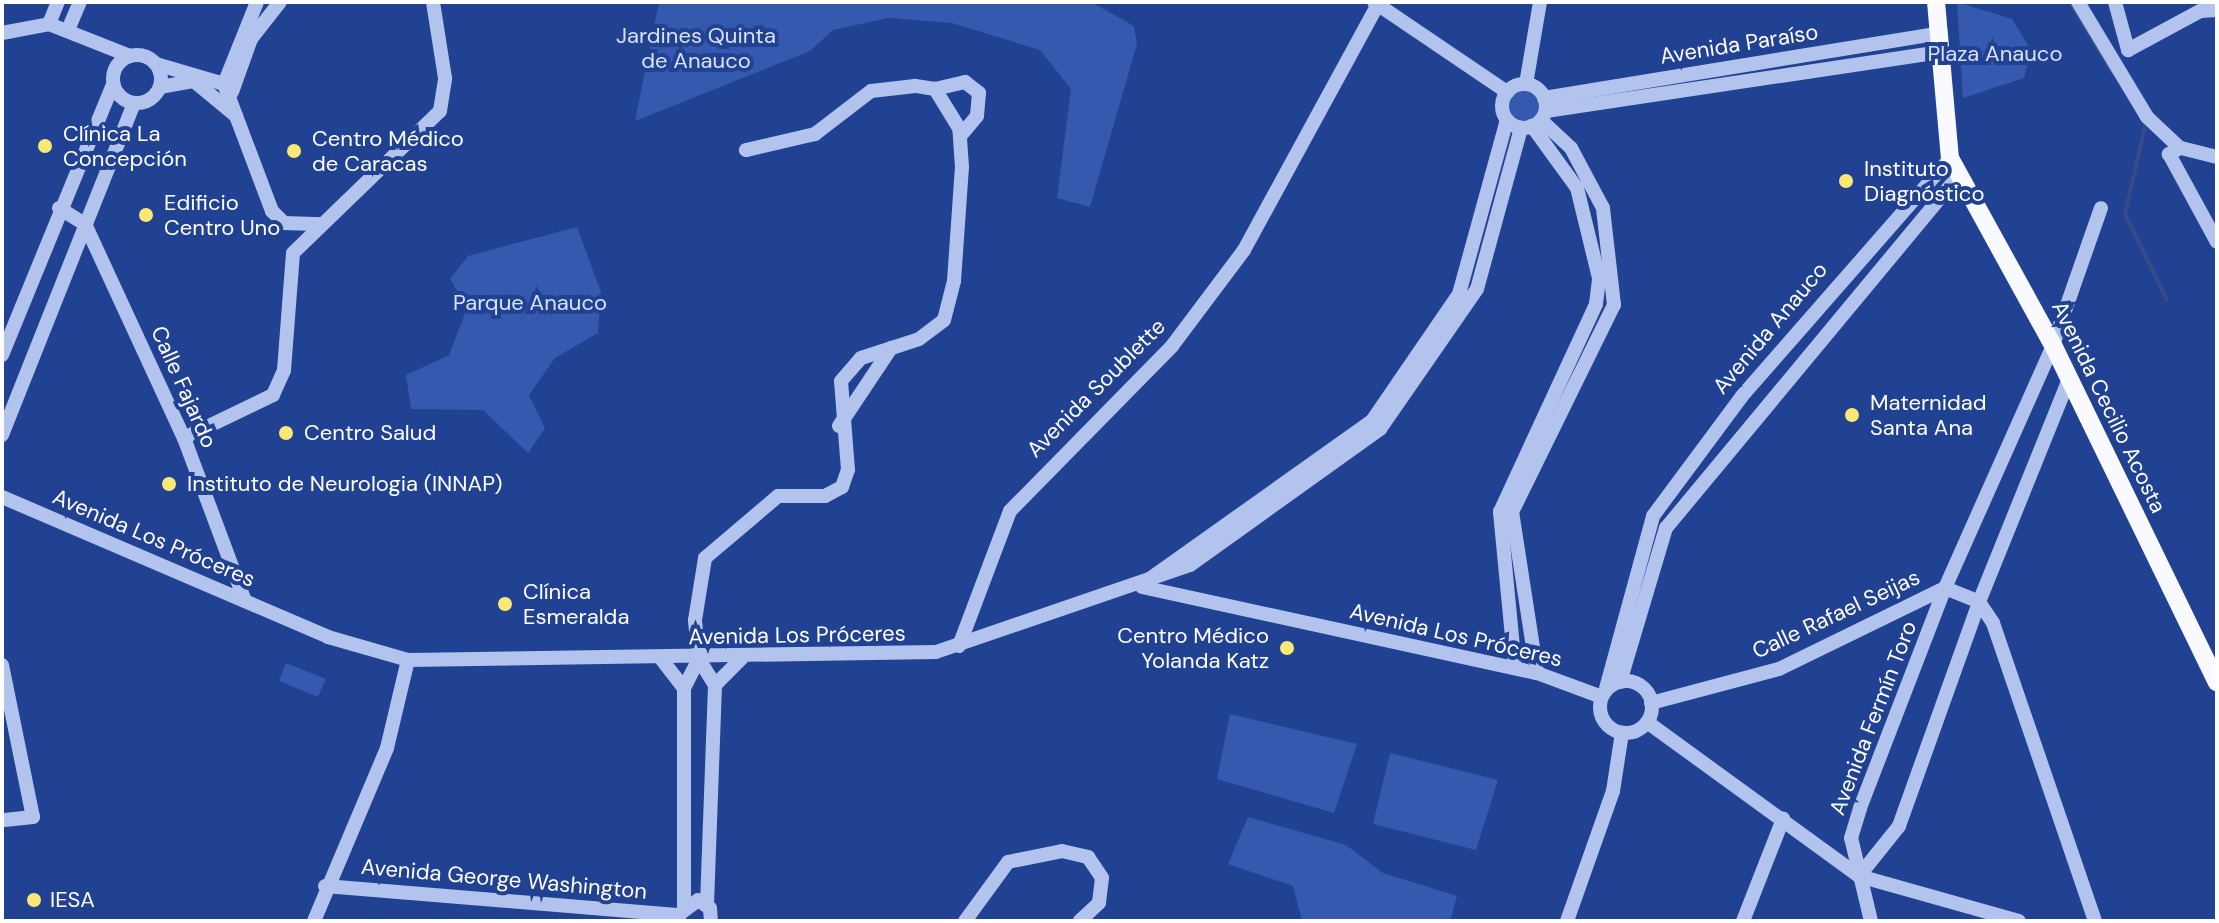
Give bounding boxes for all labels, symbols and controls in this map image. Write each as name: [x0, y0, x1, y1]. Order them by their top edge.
street label: Avenida Paraíso: [1658, 18, 1820, 70]
park label: Jardines Quinta de Anauco: [616, 22, 776, 74]
park label: Plaza Anauco: [1928, 41, 2062, 67]
place label: Clínica La Concepción: [63, 120, 187, 172]
place label: Centro Médico de Caracas: [312, 125, 464, 176]
marker: Clínica La Concepción: [34, 135, 56, 157]
marker: Centro Médico de Caracas: [283, 140, 305, 162]
place label: Instituto Diagnóstico: [1864, 155, 1984, 206]
marker: Instituto Diagnóstico: [1835, 170, 1857, 192]
place label: Edificio Centro Uno: [164, 189, 280, 240]
marker: Edificio Centro Uno: [135, 204, 157, 226]
street label: Avenida Anauco: [1707, 257, 1833, 399]
park label: Parque Anauco: [453, 290, 607, 316]
street label: Avenida Cecilio Acosta: [2046, 297, 2172, 517]
street label: Avenida Soublette: [1021, 313, 1171, 463]
street label: Calle Fajardo: [145, 322, 223, 452]
place label: Maternidad Santa Ana: [1870, 389, 1987, 440]
marker: Maternidad Santa Ana: [1841, 404, 1863, 426]
place label: Centro Salud: [304, 420, 436, 446]
marker: Centro Salud: [275, 422, 297, 444]
place label: Instituto de Neurologia (INNAP): [187, 471, 502, 497]
marker: Instituto de Neurologia (INNAP): [158, 473, 180, 495]
street label: Avenida Los Próceres: [49, 483, 259, 593]
street label: Calle Rafael Seijas: [1748, 564, 1924, 664]
place label: Clínica Esmeralda: [523, 578, 629, 630]
marker: Clínica Esmeralda: [494, 593, 516, 615]
street label: Avenida Los Próceres: [1347, 598, 1565, 672]
street label: Avenida Fermín Toro: [1824, 617, 1922, 819]
street label: Avenida Los Próceres: [688, 620, 906, 650]
place label: Centro Médico Yolanda Katz: [1117, 622, 1269, 674]
marker: Centro Médico Yolanda Katz: [1276, 637, 1298, 659]
street label: Avenida George Washington: [360, 853, 648, 905]
place label: IESA: [50, 887, 95, 913]
marker: IESA: [25, 891, 43, 909]

